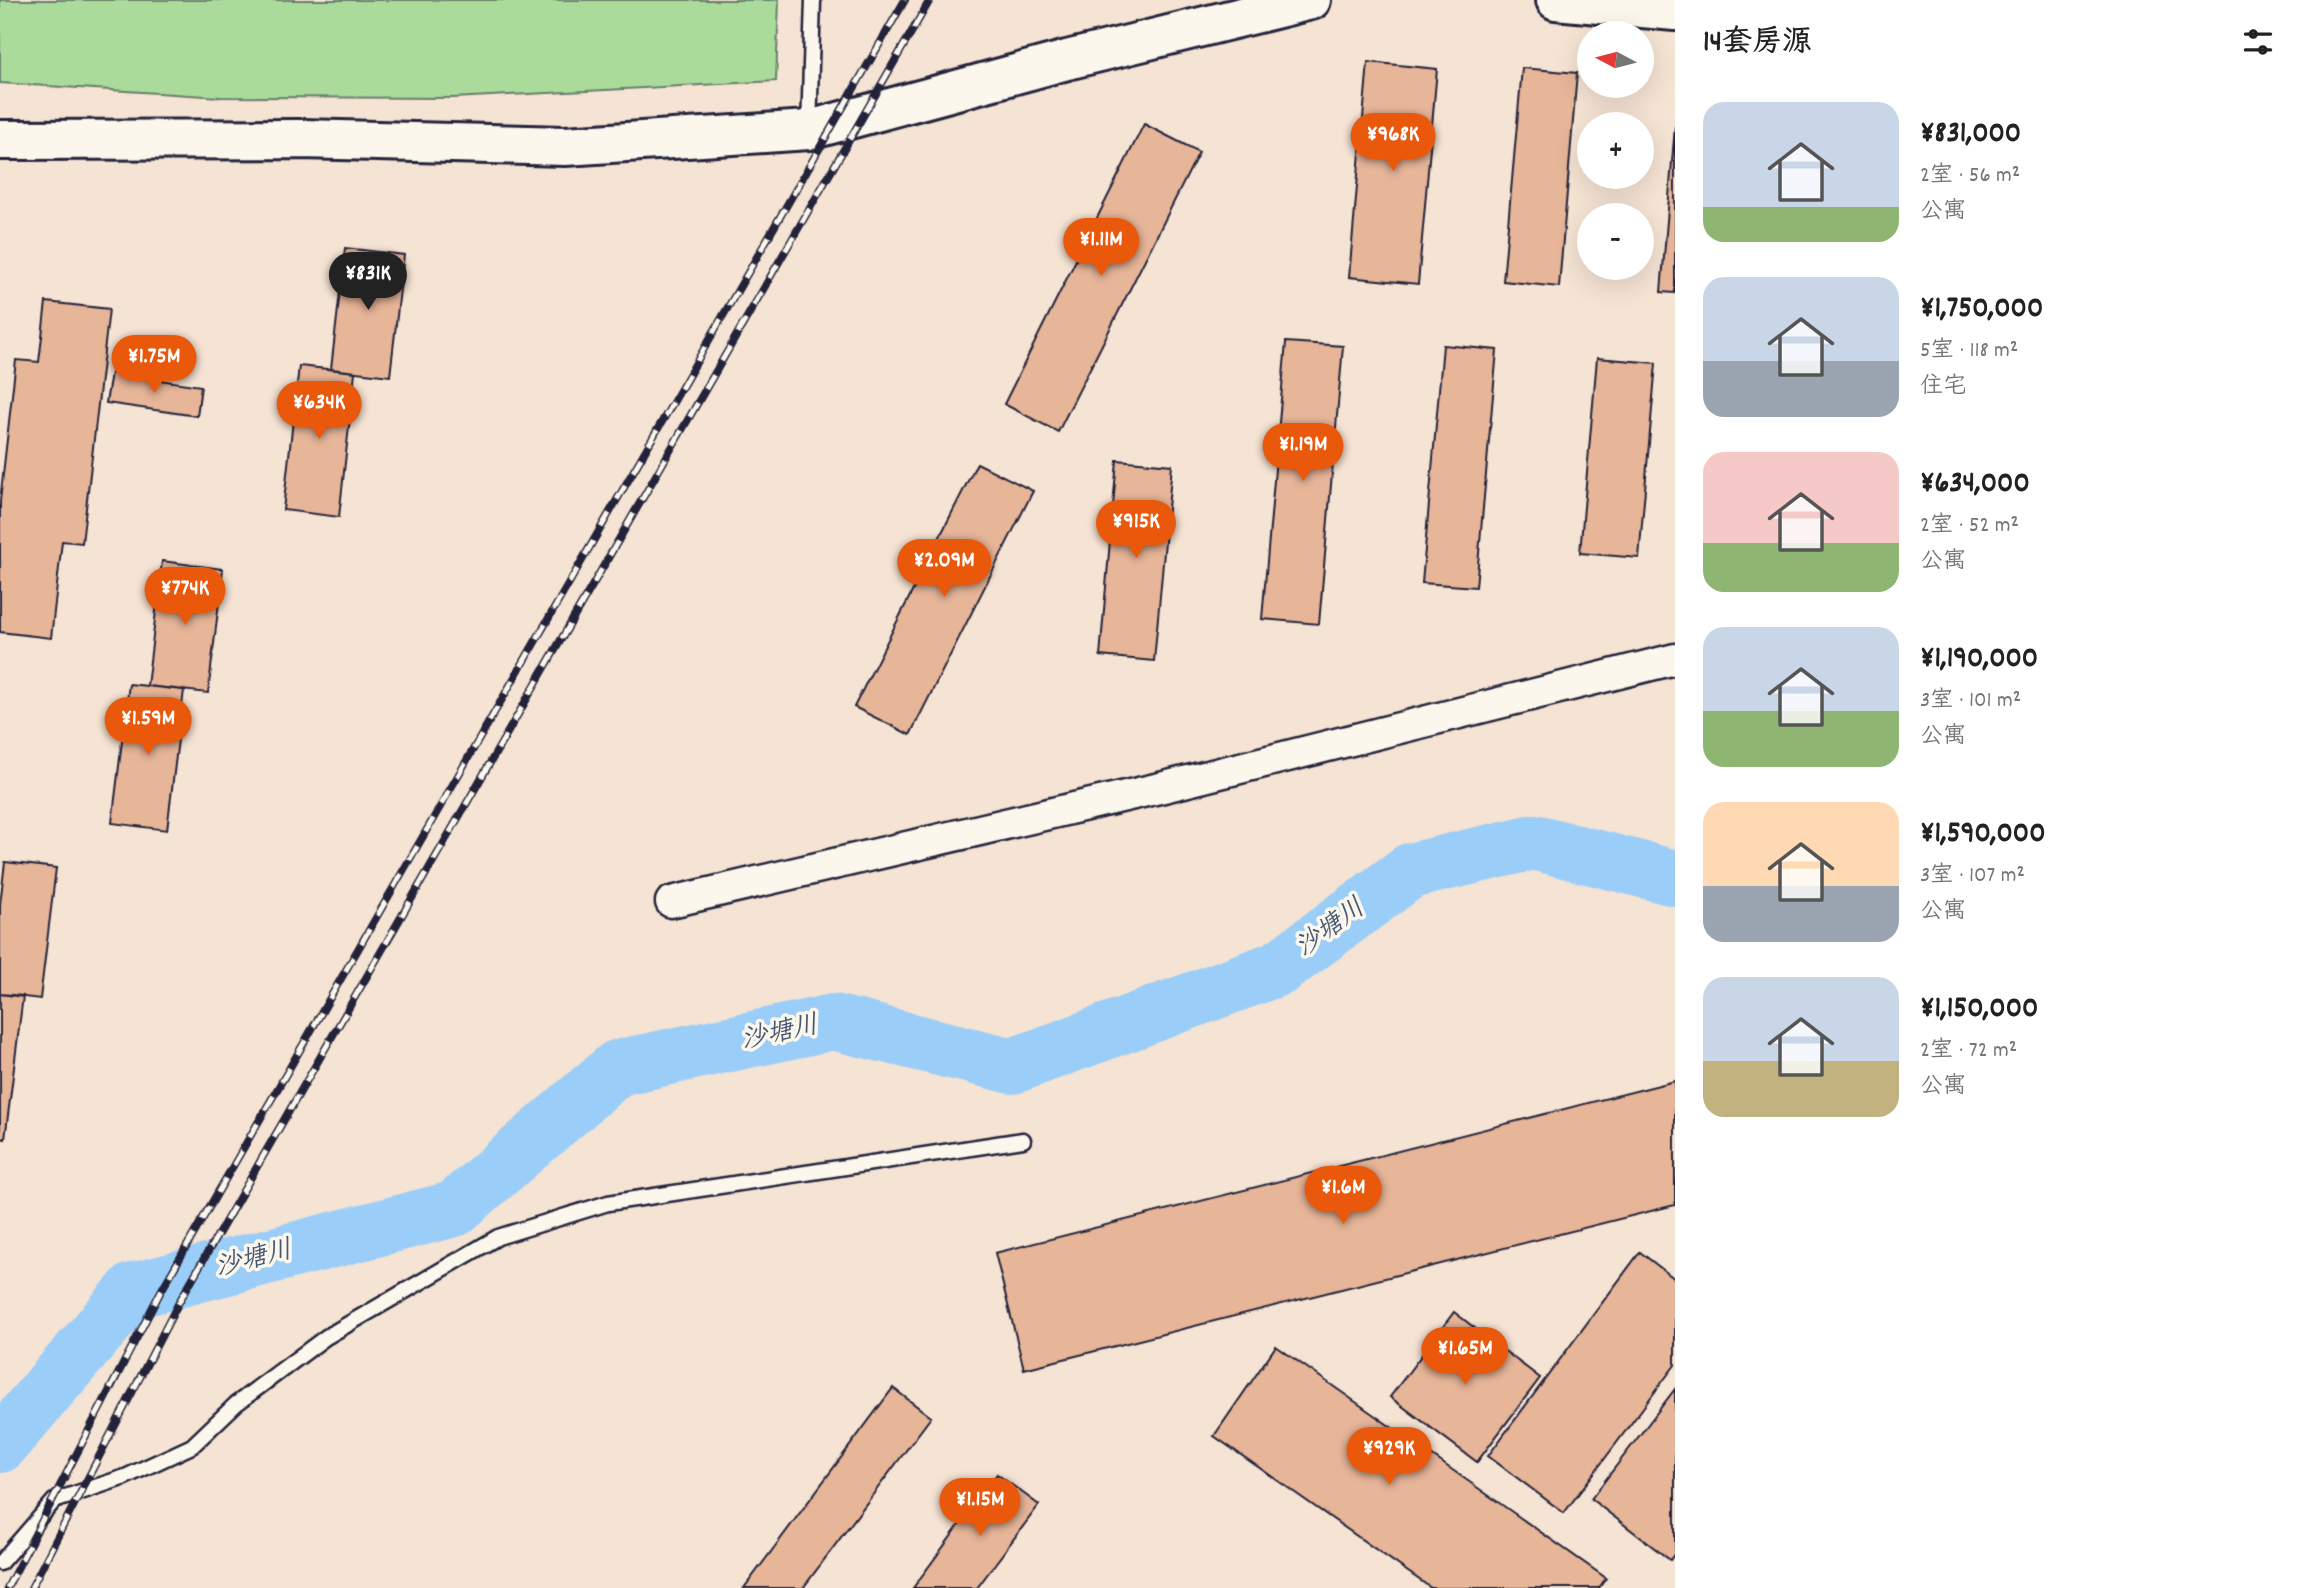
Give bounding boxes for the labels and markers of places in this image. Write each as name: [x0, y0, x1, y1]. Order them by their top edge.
pin: ¥968K: [1344, 114, 1442, 173]
pin: ¥1.11M: [1044, 218, 1158, 278]
pin: ¥831K: [319, 252, 417, 312]
pin: ¥1.75M: [97, 336, 211, 395]
pin: ¥634K: [270, 382, 368, 441]
pin: ¥1.19M: [1246, 424, 1360, 483]
pin: ¥915K: [1087, 500, 1185, 560]
pin: ¥2.09M: [887, 540, 1001, 599]
pin: ¥774K: [136, 568, 234, 627]
pin: ¥1.59M: [91, 698, 205, 757]
pin: ¥1.6M: [1294, 1166, 1392, 1226]
pin: ¥1.65M: [1408, 1328, 1522, 1387]
pin: ¥929K: [1340, 1428, 1438, 1487]
pin: ¥1.15M: [923, 1478, 1037, 1538]

